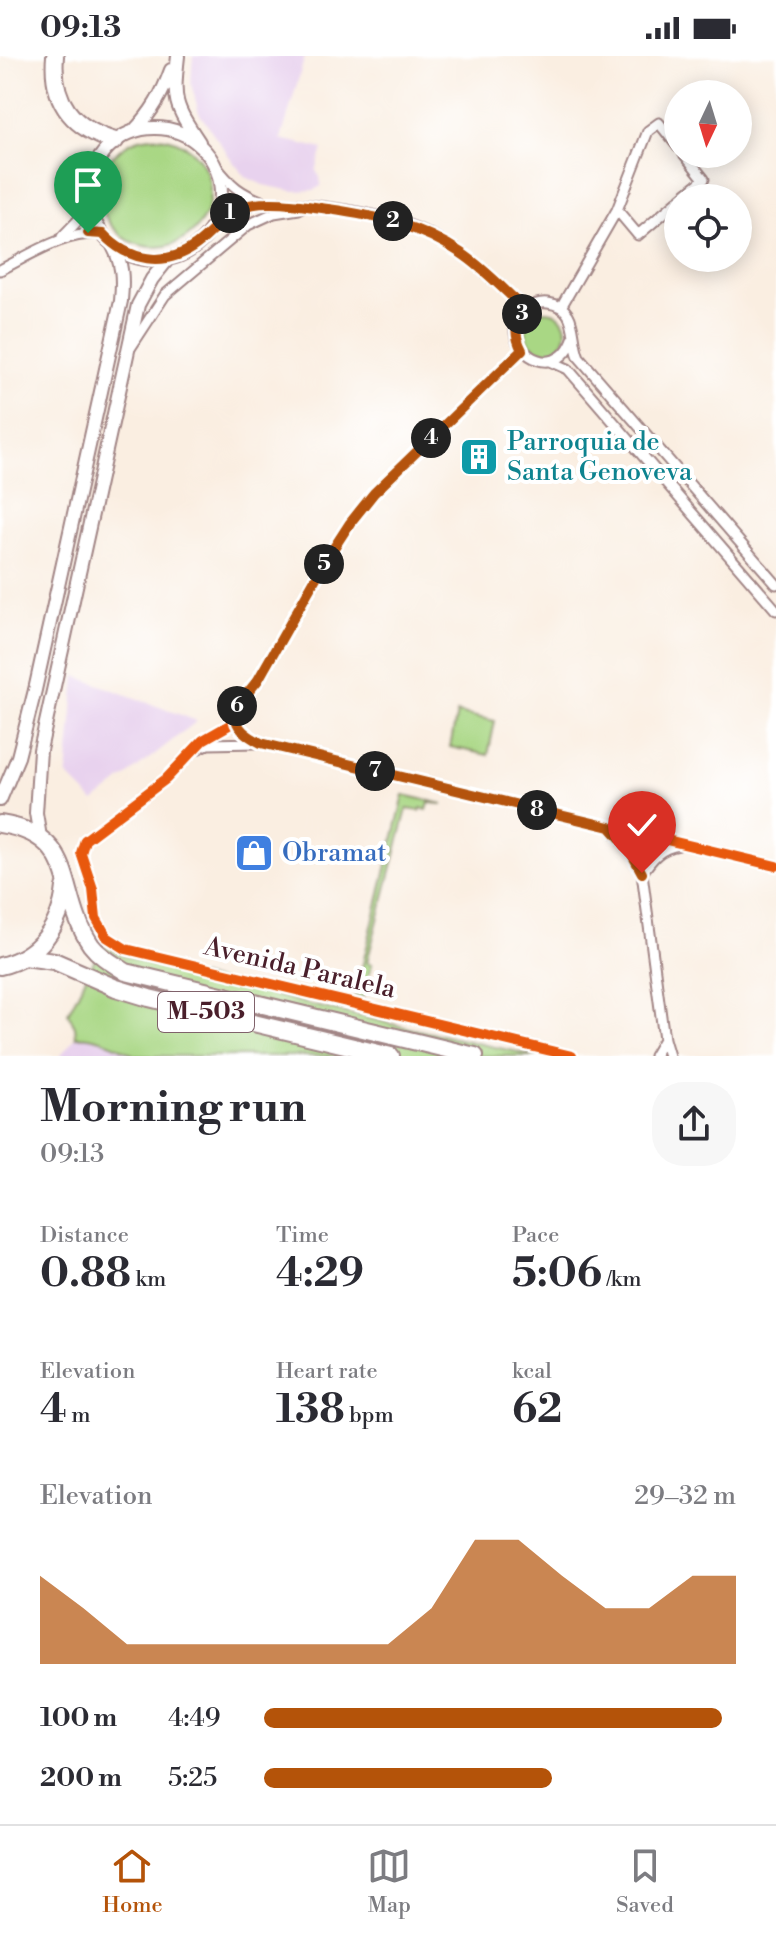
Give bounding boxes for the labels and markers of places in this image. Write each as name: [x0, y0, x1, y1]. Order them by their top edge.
pin: [54, 151, 122, 233]
pin: 1: [210, 193, 250, 233]
pin: 2: [373, 201, 413, 241]
pin: 3: [502, 294, 542, 334]
pin: 4: [411, 418, 451, 458]
place label: Parroquia de Santa Genoveva: [507, 426, 693, 488]
building icon: Parroquia de Santa Genoveva: [458, 436, 500, 478]
pin: 5: [304, 544, 344, 584]
pin: 6: [217, 686, 257, 726]
pin: 7: [355, 751, 395, 791]
pin: 8: [517, 790, 557, 830]
pin: [608, 791, 676, 873]
shop icon: Obramat: [233, 832, 275, 874]
place label: Obramat: [282, 837, 387, 869]

